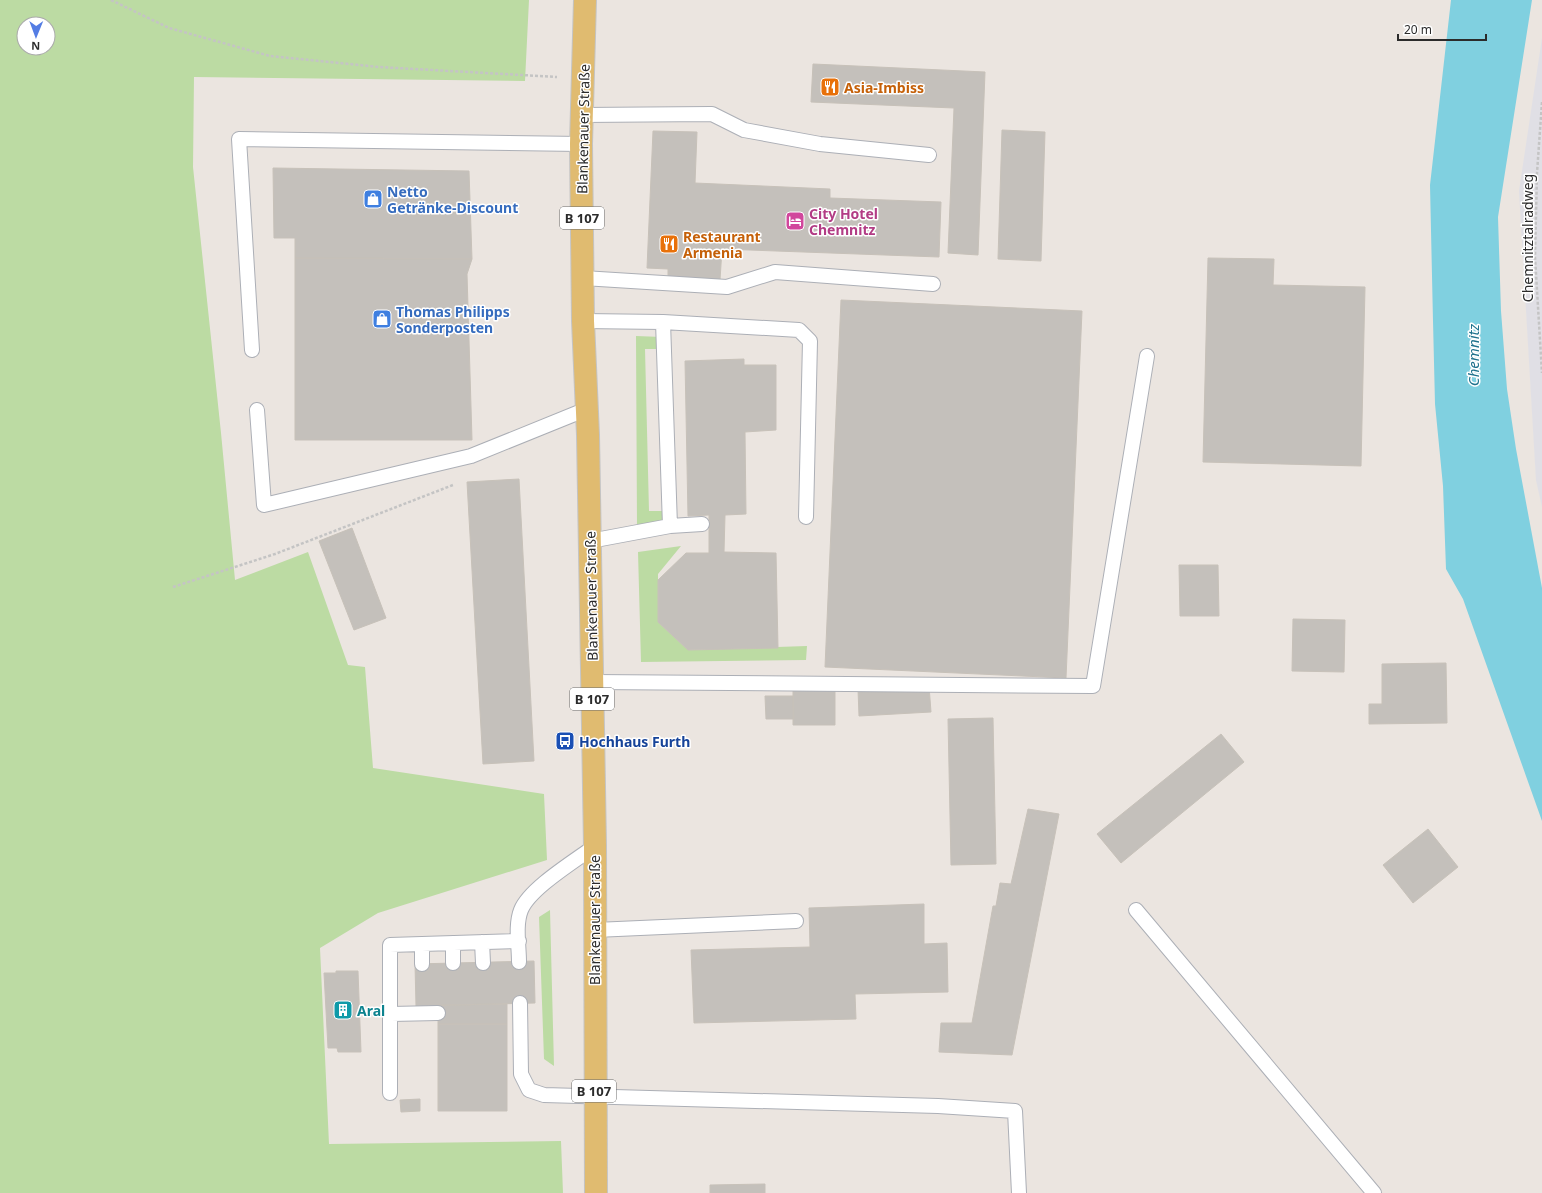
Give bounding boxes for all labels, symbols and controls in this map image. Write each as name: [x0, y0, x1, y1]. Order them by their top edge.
north arrow: [16, 16, 56, 56]
scale bar: [1398, 16, 1486, 42]
text: 20 m: [1404, 21, 1432, 38]
text: N: [31, 39, 40, 54]
street label: Blankenauer Straße: [572, 64, 594, 194]
restaurant icon: Asia-Imbiss: [819, 76, 841, 98]
place label: Asia-Imbiss: [844, 78, 924, 97]
street label: Chemnitztalradweg: [1518, 174, 1537, 302]
place label: Netto Getränke-Discount: [387, 182, 518, 217]
shop icon: Netto Getränke-Discount: [362, 188, 384, 210]
place label: City Hotel Chemnitz: [809, 204, 878, 239]
road number: B 107: [560, 207, 604, 229]
hotel icon: City Hotel Chemnitz: [784, 210, 806, 232]
place label: Restaurant Armenia: [683, 227, 761, 262]
restaurant icon: Restaurant Armenia: [658, 233, 680, 255]
place label: Thomas Philipps Sonderposten: [396, 302, 510, 337]
shop icon: Thomas Philipps Sonderposten: [371, 308, 393, 330]
water label: Chemnitz: [1463, 324, 1483, 386]
street label: Blankenauer Straße: [580, 531, 602, 661]
road number: B 107: [570, 688, 614, 710]
bus stop icon: Hochhaus Furth: [554, 730, 576, 752]
place label: Hochhaus Furth: [579, 732, 690, 751]
street label: Blankenauer Straße: [585, 855, 604, 985]
building icon: Aral: [332, 999, 354, 1021]
place label: Aral: [357, 1001, 385, 1020]
road number: B 107: [572, 1080, 616, 1102]

